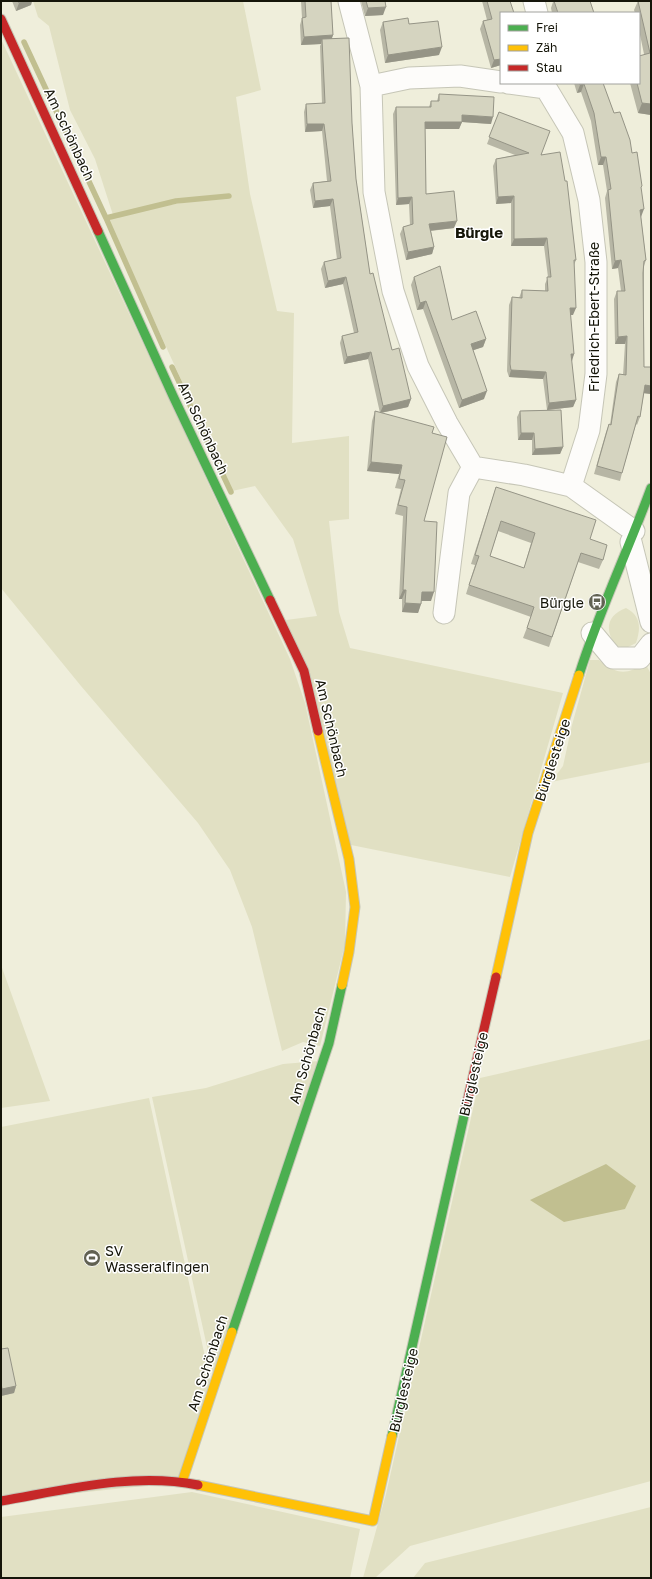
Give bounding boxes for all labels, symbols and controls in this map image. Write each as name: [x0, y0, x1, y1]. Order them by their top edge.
legend: [500, 12, 640, 84]
text: Frei: [536, 20, 558, 35]
text: Zäh: [536, 40, 557, 55]
text: Stau: [536, 60, 562, 75]
street label: Am Schönbach: [41, 85, 99, 183]
district label: Bürgle: [455, 223, 503, 241]
street label: Friedrich-Ebert-Straße: [585, 242, 602, 392]
street label: Am Schönbach: [175, 379, 233, 477]
bus stop icon: Bürgle: [587, 592, 607, 612]
place label: Bürgle: [540, 594, 584, 611]
street label: Am Schönbach: [312, 677, 352, 779]
street label: Bürglesteige: [531, 717, 573, 803]
street label: Am Schönbach: [285, 1004, 329, 1106]
street label: Bürglesteige: [455, 1030, 491, 1118]
place label: SV Wasseralfingen: [105, 1242, 209, 1275]
sports icon: SV Wasseralfingen: [82, 1248, 102, 1268]
street label: Am Schönbach: [183, 1313, 231, 1413]
street label: Bürglesteige: [385, 1346, 421, 1434]

